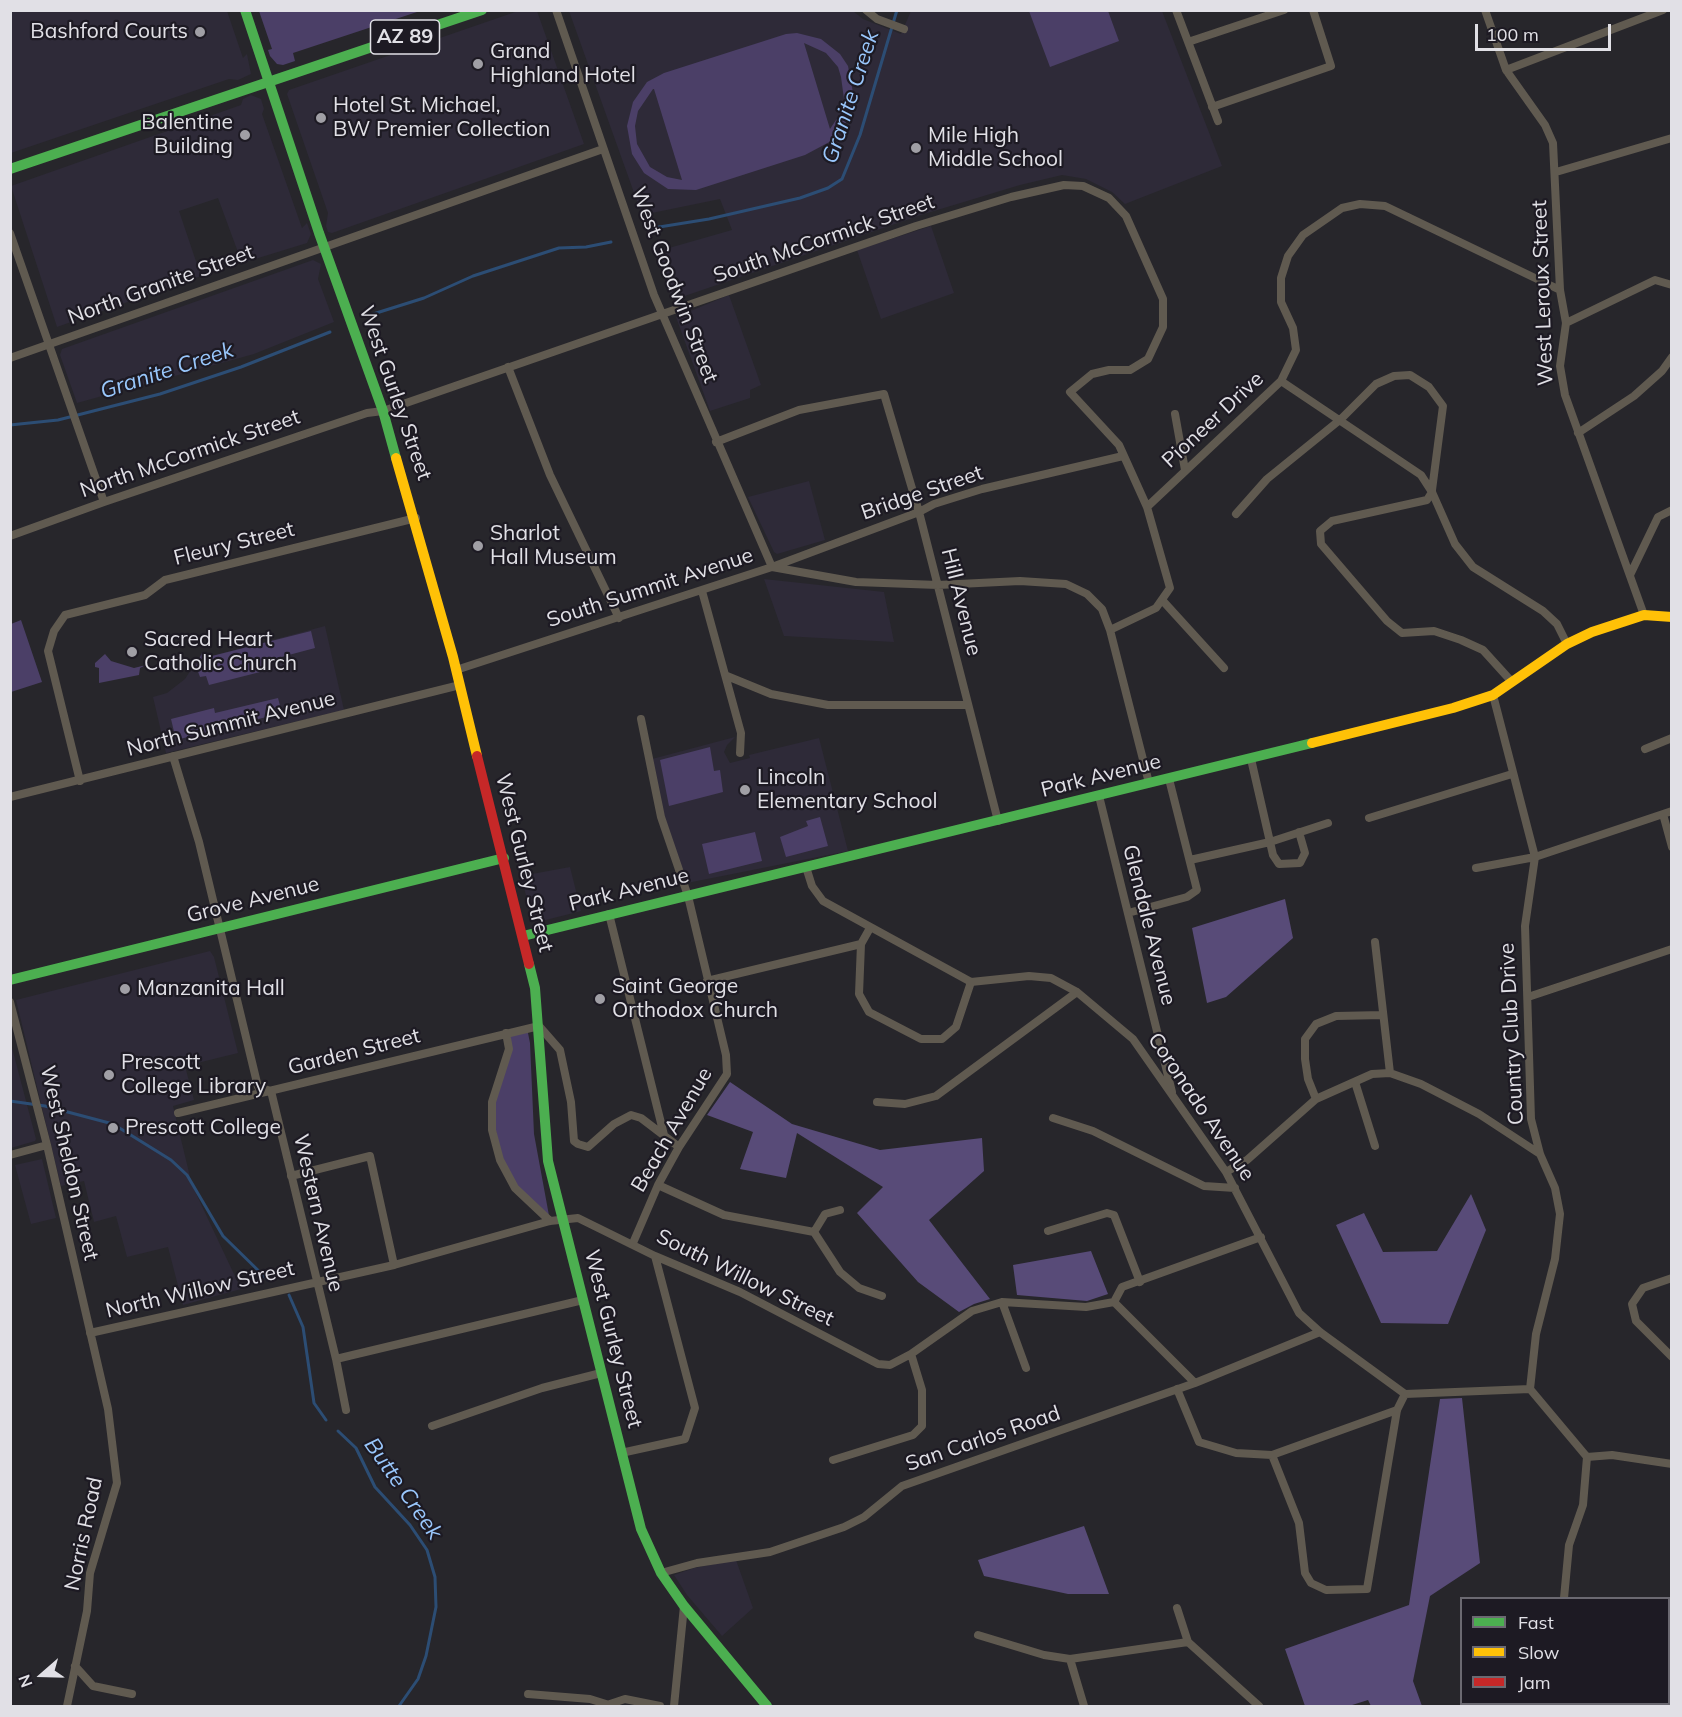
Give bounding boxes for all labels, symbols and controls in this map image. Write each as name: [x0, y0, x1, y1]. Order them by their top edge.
scale bar: [1478, 12, 1614, 50]
place label: Bashford Courts: [30, 19, 188, 45]
road number: AZ 89: [370, 20, 440, 54]
text: 100 m: [1486, 23, 1539, 46]
marker: Bashford Courts: [193, 25, 207, 39]
water label: Granite Creek: [817, 27, 885, 167]
place label: Grand Highland Hotel: [490, 39, 636, 89]
marker: Grand Highland Hotel: [471, 57, 485, 71]
place label: Hotel St. Michael, BW Premier Collection: [333, 93, 550, 143]
place label: Balentine Building: [141, 110, 233, 160]
marker: Hotel St. Michael, BW Premier Collection: [314, 111, 328, 125]
place label: Mile High Middle School: [928, 123, 1063, 173]
marker: Balentine Building: [238, 128, 252, 142]
marker: Mile High Middle School: [909, 141, 923, 155]
street label: West Goodwin Street: [625, 184, 723, 386]
street label: South McCormick Street: [710, 189, 938, 289]
street label: West Leroux Street: [1527, 200, 1559, 386]
street label: North Granite Street: [65, 240, 257, 330]
street label: West Gurley Street: [353, 302, 437, 484]
water label: Granite Creek: [97, 337, 237, 405]
street label: Pioneer Drive: [1157, 367, 1269, 473]
street label: North McCormick Street: [77, 405, 303, 503]
street label: Bridge Street: [858, 460, 986, 526]
street label: Fleury Street: [171, 517, 297, 571]
place label: Sharlot Hall Museum: [490, 521, 617, 571]
marker: Sharlot Hall Museum: [471, 539, 485, 553]
street label: South Summit Avenue: [544, 543, 756, 633]
street label: Hill Avenue: [936, 546, 986, 658]
place label: Sacred Heart Catholic Church: [144, 627, 297, 677]
marker: Sacred Heart Catholic Church: [125, 645, 139, 659]
street label: North Summit Avenue: [124, 686, 338, 762]
street label: Park Avenue: [1038, 749, 1164, 803]
place label: Lincoln Elementary School: [757, 765, 938, 815]
street label: West Gurley Street: [490, 771, 558, 955]
marker: Lincoln Elementary School: [738, 783, 752, 797]
street label: Glendale Avenue: [1117, 842, 1181, 1008]
street label: Park Avenue: [566, 863, 692, 917]
street label: Grove Avenue: [184, 871, 322, 929]
street label: Country Club Drive: [1495, 942, 1529, 1126]
place label: Saint George Orthodox Church: [612, 974, 778, 1024]
place label: Manzanita Hall: [137, 976, 285, 1002]
marker: Manzanita Hall: [118, 982, 132, 996]
marker: Saint George Orthodox Church: [593, 992, 607, 1006]
street label: Garden Street: [285, 1023, 423, 1081]
street label: Coronado Avenue: [1142, 1028, 1260, 1186]
place label: Prescott College Library: [121, 1050, 266, 1100]
street label: West Sheldon Street: [34, 1063, 104, 1263]
street label: Beach Avenue: [626, 1063, 718, 1197]
marker: Prescott College Library: [102, 1068, 116, 1082]
place label: Prescott College: [125, 1115, 281, 1141]
marker: Prescott College: [106, 1121, 120, 1135]
street label: Western Avenue: [288, 1132, 348, 1294]
street label: South Willow Street: [652, 1224, 838, 1332]
street label: West Gurley Street: [579, 1247, 647, 1431]
street label: North Willow Street: [103, 1256, 297, 1324]
street label: San Carlos Road: [902, 1401, 1064, 1477]
water label: Butte Creek: [358, 1433, 448, 1545]
street label: Norris Road: [60, 1475, 108, 1593]
legend: [1460, 1597, 1670, 1705]
text: Fast: [1518, 1611, 1554, 1634]
text: Slow: [1518, 1641, 1559, 1664]
north arrow: [12, 1645, 72, 1705]
text: Jam: [1518, 1671, 1551, 1694]
text: N: [14, 1672, 37, 1690]

